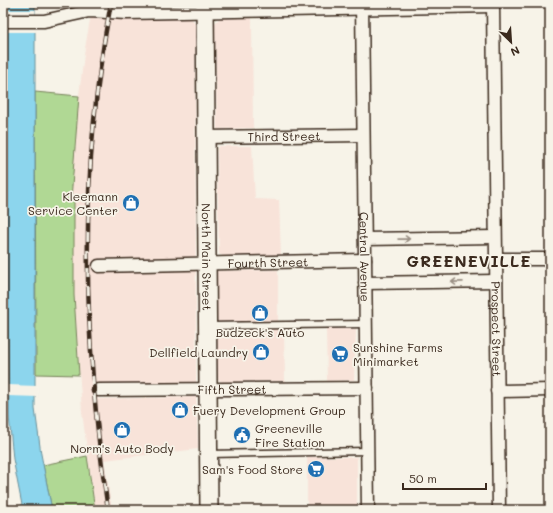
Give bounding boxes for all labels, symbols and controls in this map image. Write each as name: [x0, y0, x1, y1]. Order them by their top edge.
north arrow: [491, 22, 531, 62]
text: N: [508, 43, 522, 60]
street label: Third Street: [247, 128, 321, 144]
place label: Kleemann Service Center: [28, 188, 118, 218]
shop icon: Kleemann Service Center: [121, 193, 141, 213]
street label: North Main Street: [199, 203, 215, 311]
street label: Central Avenue: [356, 212, 374, 302]
one-way arrow: [397, 235, 410, 243]
district label: GREENEVILLE: [407, 250, 531, 271]
street label: Fourth Street: [227, 253, 308, 271]
one-way arrow: [451, 278, 464, 286]
street label: Prospect Street: [488, 281, 505, 377]
shop icon: Budzeck's Auto: [250, 303, 270, 323]
place label: Budzeck's Auto: [216, 324, 304, 340]
place label: Sunshine Farms Minimarket: [353, 339, 443, 369]
shop icon: Dellfield Laundry: [251, 342, 271, 362]
place label: Dellfield Laundry: [149, 344, 248, 360]
supermarket icon: Sunshine Farms Minimarket: [330, 344, 350, 364]
street label: Fifth Street: [197, 381, 267, 397]
shop icon: Fuery Development Group: [170, 400, 190, 420]
place label: Fuery Development Group: [193, 402, 346, 418]
shop icon: Norm's Auto Body: [112, 420, 132, 440]
place label: Greeneville Fire Station: [255, 420, 325, 450]
public building icon: Greeneville Fire Station: [232, 425, 252, 445]
place label: Norm's Auto Body: [70, 440, 174, 456]
supermarket icon: Sam's Food Store: [306, 459, 326, 479]
place label: Sam's Food Store: [202, 461, 303, 477]
scale bar: [403, 465, 486, 491]
text: 50 m: [409, 470, 437, 486]

